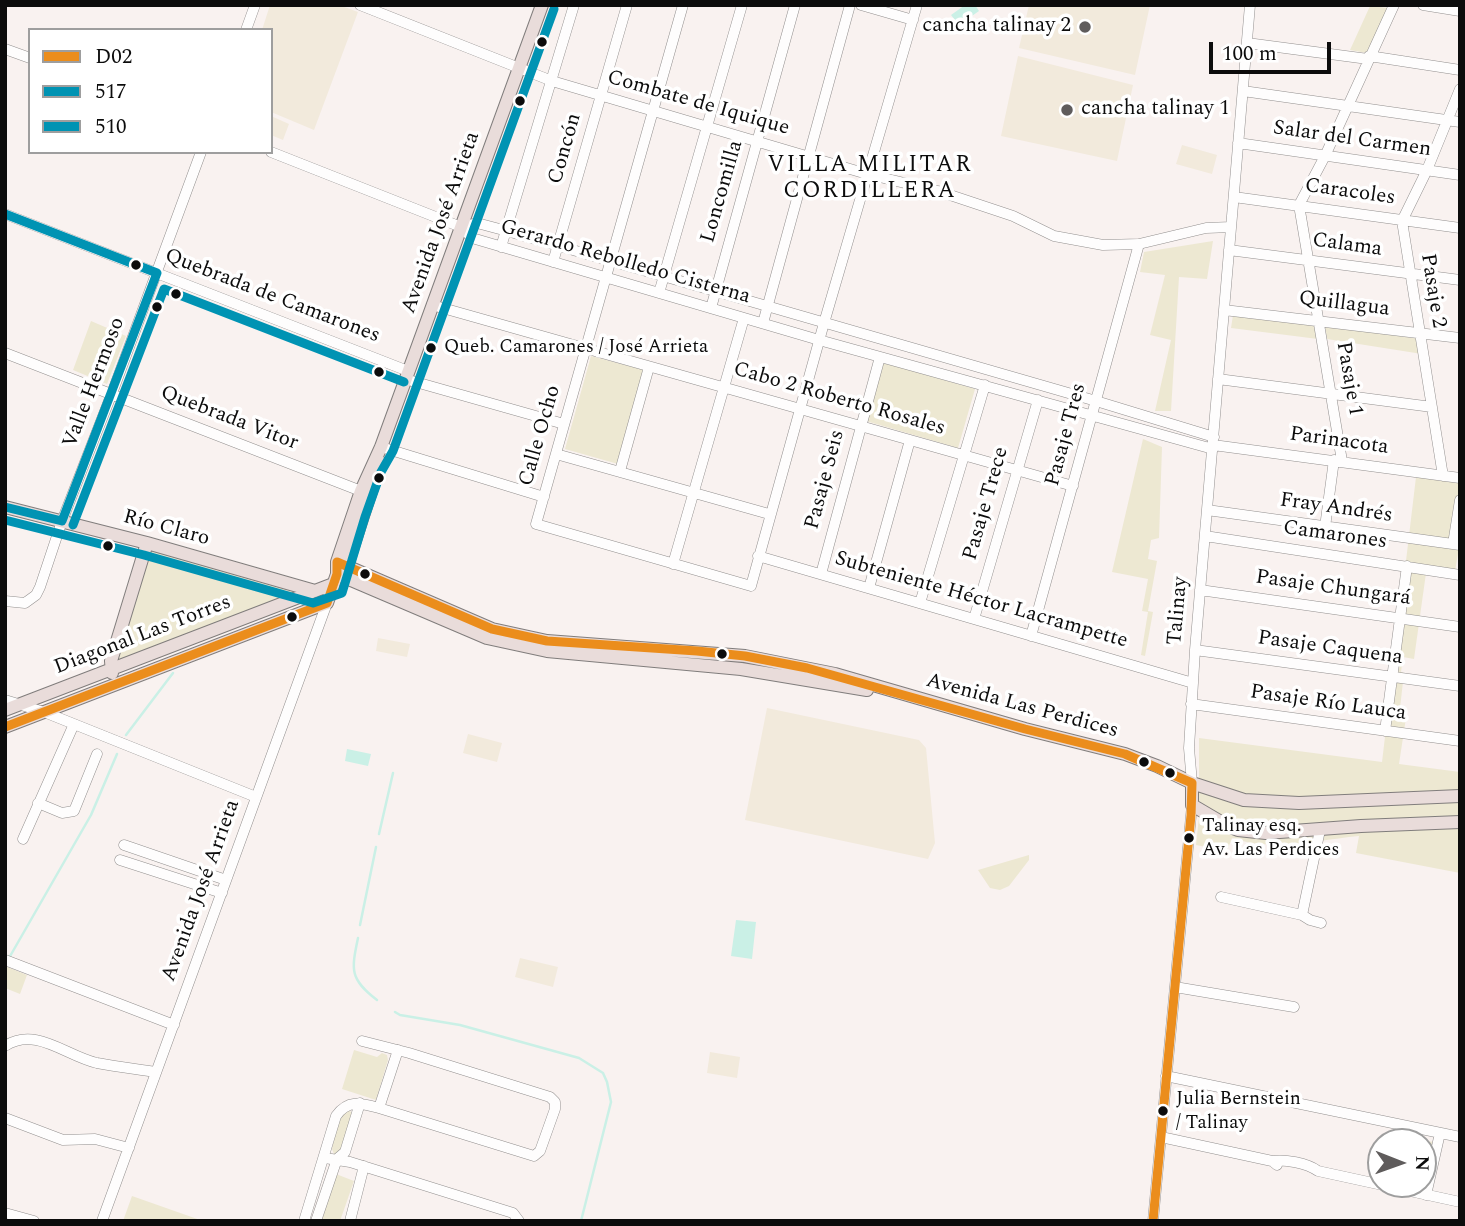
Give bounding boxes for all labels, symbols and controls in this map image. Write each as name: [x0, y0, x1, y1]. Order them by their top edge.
place label: cancha talinay 2: [922, 14, 1071, 40]
marker: cancha talinay 2: [1077, 19, 1093, 35]
legend: [28, 28, 273, 154]
scale bar: [1213, 28, 1336, 72]
unlabelled marker: [535, 35, 549, 49]
text: 100 m: [1222, 38, 1277, 70]
text: D02: [95, 41, 132, 73]
street label: Combate de Iquique: [604, 66, 792, 142]
text: 517: [95, 76, 127, 108]
unlabelled marker: [513, 94, 527, 108]
place label: cancha talinay 1: [1081, 97, 1230, 123]
marker: cancha talinay 1: [1059, 102, 1075, 118]
text: 510: [95, 111, 127, 143]
street label: Concón: [544, 111, 588, 187]
street label: Salar del Carmen: [1271, 116, 1433, 164]
street label: Avenida José Arrieta: [397, 129, 487, 317]
street label: Loncomilla: [696, 138, 750, 246]
district label: VILLA MILITAR CORDILLERA: [769, 152, 971, 206]
street label: Caracoles: [1303, 174, 1397, 212]
street label: Gerardo Rebolledo Cisterna: [497, 215, 753, 311]
street label: Calama: [1311, 229, 1383, 263]
street label: Quebrada de Camarones: [161, 244, 383, 350]
street label: Pasaje 2: [1414, 252, 1450, 330]
unlabelled marker: [129, 258, 143, 272]
unlabelled marker: [169, 287, 183, 301]
street label: Quillagua: [1297, 287, 1391, 323]
unlabelled marker: [150, 300, 164, 314]
street label: Valle Hermoso: [59, 314, 131, 452]
place label: Queb. Camarones / José Arrieta: [444, 337, 708, 359]
street label: Pasaje 1: [1329, 340, 1367, 418]
marker: Queb. Camarones / José Arrieta: [424, 341, 438, 355]
street label: Cabo 2 Roberto Rosales: [730, 358, 948, 442]
unlabelled marker: [372, 365, 386, 379]
street label: Quebrada Vitor: [156, 381, 302, 457]
street label: Pasaje Tres: [1041, 381, 1093, 489]
street label: Calle Ocho: [515, 383, 567, 489]
street label: Parinacota: [1288, 423, 1390, 461]
street label: Pasaje Seis: [801, 427, 851, 533]
street label: Pasaje Trece: [959, 444, 1015, 564]
unlabelled marker: [372, 471, 386, 485]
street label: Fray Andrés: [1278, 489, 1394, 529]
street label: Río Claro: [120, 505, 212, 553]
street label: Camarones: [1281, 516, 1389, 556]
unlabelled marker: [101, 539, 115, 553]
street label: Subteniente Héctor Lacrampette: [832, 547, 1130, 655]
street label: Pasaje Chungará: [1254, 566, 1412, 612]
unlabelled marker: [358, 567, 372, 581]
street label: Talinay: [1163, 576, 1195, 646]
street label: Diagonal Las Torres: [51, 591, 235, 681]
unlabelled marker: [285, 610, 299, 624]
street label: Pasaje Caquena: [1256, 626, 1404, 672]
unlabelled marker: [715, 647, 729, 661]
street label: Avenida Las Perdices: [923, 669, 1121, 745]
street label: Pasaje Río Lauca: [1248, 681, 1408, 727]
unlabelled marker: [1137, 755, 1151, 769]
unlabelled marker: [1163, 766, 1177, 780]
street label: Avenida José Arrieta: [157, 797, 247, 985]
place label: Talinay esq. Av. Las Perdices: [1202, 816, 1339, 860]
marker: Talinay esq. Av. Las Perdices: [1182, 831, 1196, 845]
place label: Julia Bernstein / Talinay: [1176, 1089, 1301, 1133]
marker: Julia Bernstein / Talinay: [1156, 1104, 1170, 1118]
north arrow: [1367, 1128, 1437, 1198]
text: N: [1407, 1155, 1436, 1171]

